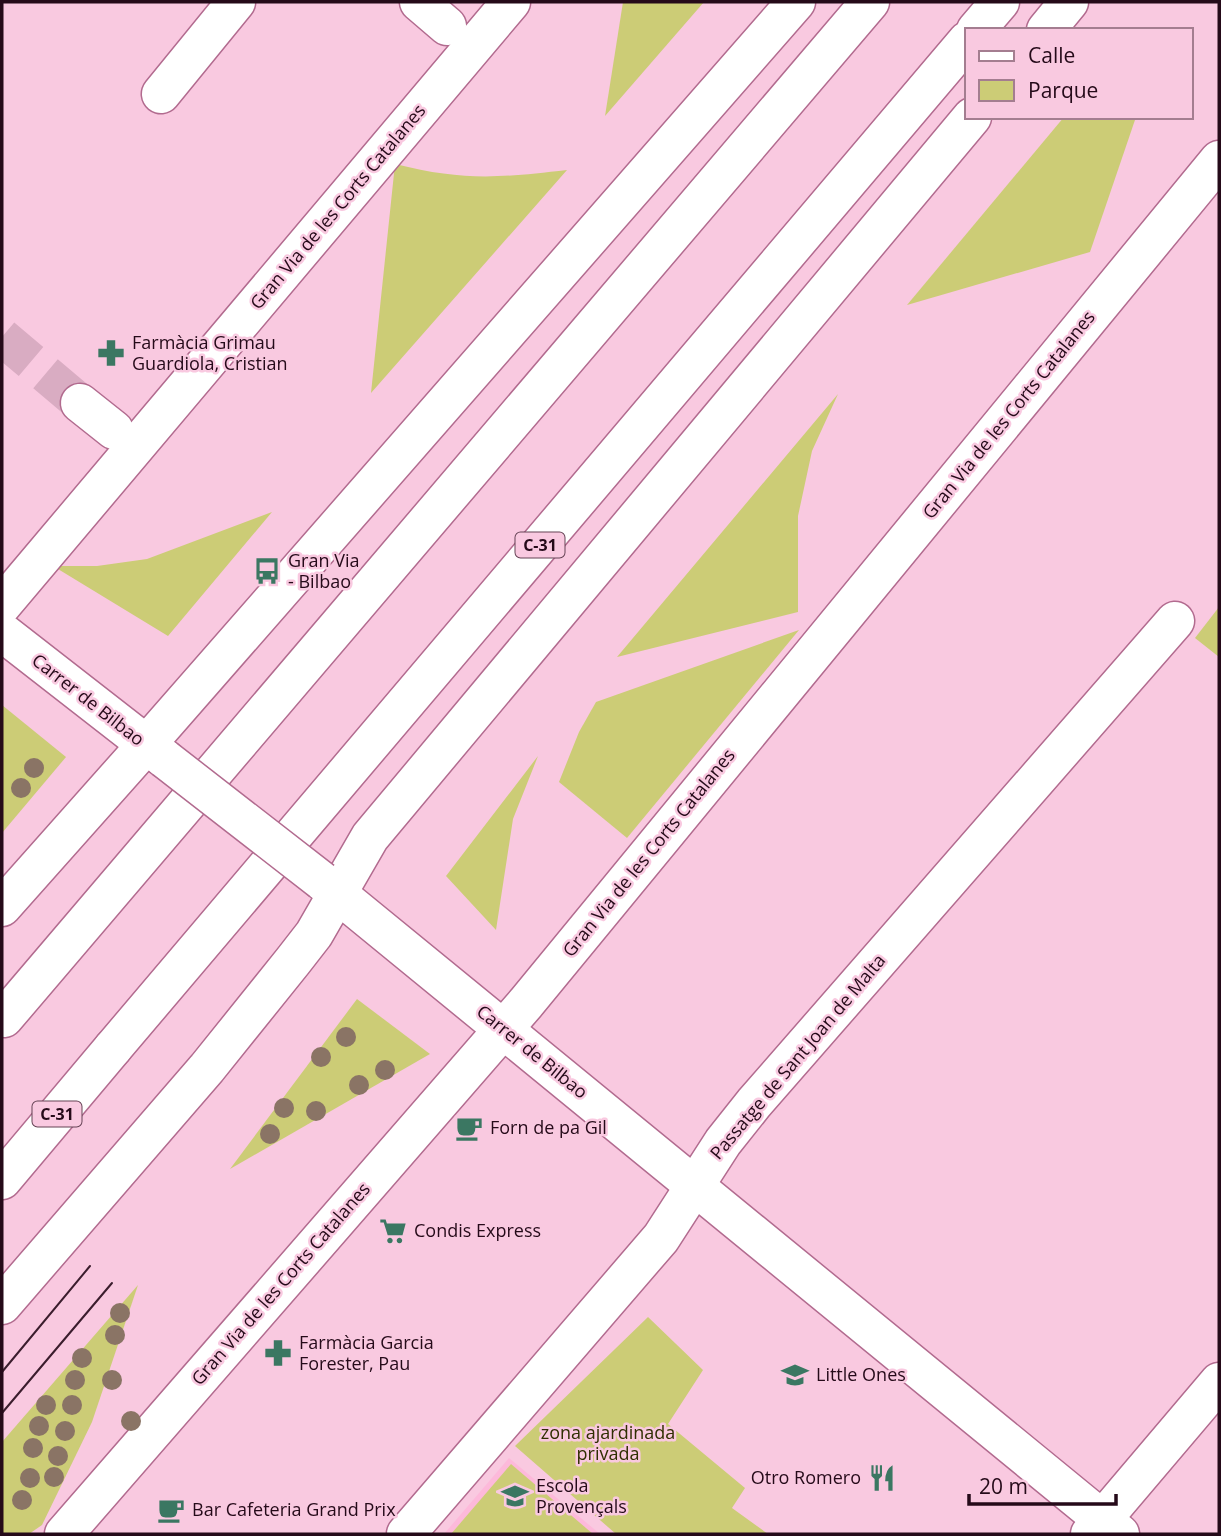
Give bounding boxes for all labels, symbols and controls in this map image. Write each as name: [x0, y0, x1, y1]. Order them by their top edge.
legend: [965, 28, 1193, 119]
text: Calle: [1028, 41, 1075, 69]
text: Parque: [1028, 76, 1098, 104]
street label: Gran Via de les Corts Catalanes: [244, 99, 430, 314]
street label: Gran Via de les Corts Catalanes: [917, 305, 1100, 523]
place label: Farmàcia Grimau Guardiola, Cristian: [132, 330, 288, 375]
pharmacy icon: Farmàcia Grimau Guardiola, Cristian: [96, 338, 126, 368]
road number: C-31: [516, 532, 564, 558]
place label: Gran Via - Bilbao: [288, 548, 359, 593]
bus stop icon: Gran Via - Bilbao: [252, 556, 282, 586]
street label: Carrer de Bilbao: [27, 648, 150, 751]
street label: Gran Via de les Corts Catalanes: [557, 743, 740, 961]
street label: Passatge de Sant Joan de Malta: [704, 949, 890, 1164]
street label: Carrer de Bilbao: [472, 999, 593, 1104]
road number: C-31: [32, 1102, 82, 1126]
cafe icon: Forn de pa Gil: [454, 1113, 484, 1143]
place label: Forn de pa Gil: [490, 1115, 607, 1139]
street label: Gran Via de les Corts Catalanes: [186, 1177, 375, 1390]
supermarket icon: Condis Express: [378, 1216, 408, 1246]
place label: Condis Express: [414, 1218, 541, 1242]
place label: Farmàcia Garcia Forester, Pau: [299, 1330, 434, 1375]
pharmacy icon: Farmàcia Garcia Forester, Pau: [263, 1338, 293, 1368]
school or university icon: Little Ones: [780, 1360, 810, 1390]
place label: Little Ones: [816, 1362, 906, 1386]
park label: zona ajardinada privada: [541, 1420, 675, 1465]
scale bar: [969, 1462, 1116, 1506]
restaurant icon: Otro Romero: [867, 1463, 897, 1493]
place label: Otro Romero: [751, 1465, 861, 1489]
text: 20 m: [979, 1472, 1028, 1500]
place label: Escola Provençals: [536, 1473, 627, 1518]
school or university icon: Escola Provençals: [500, 1481, 530, 1511]
cafe icon: Bar Cafeteria Grand Prix: [156, 1495, 186, 1525]
place label: Bar Cafeteria Grand Prix: [192, 1497, 396, 1521]

